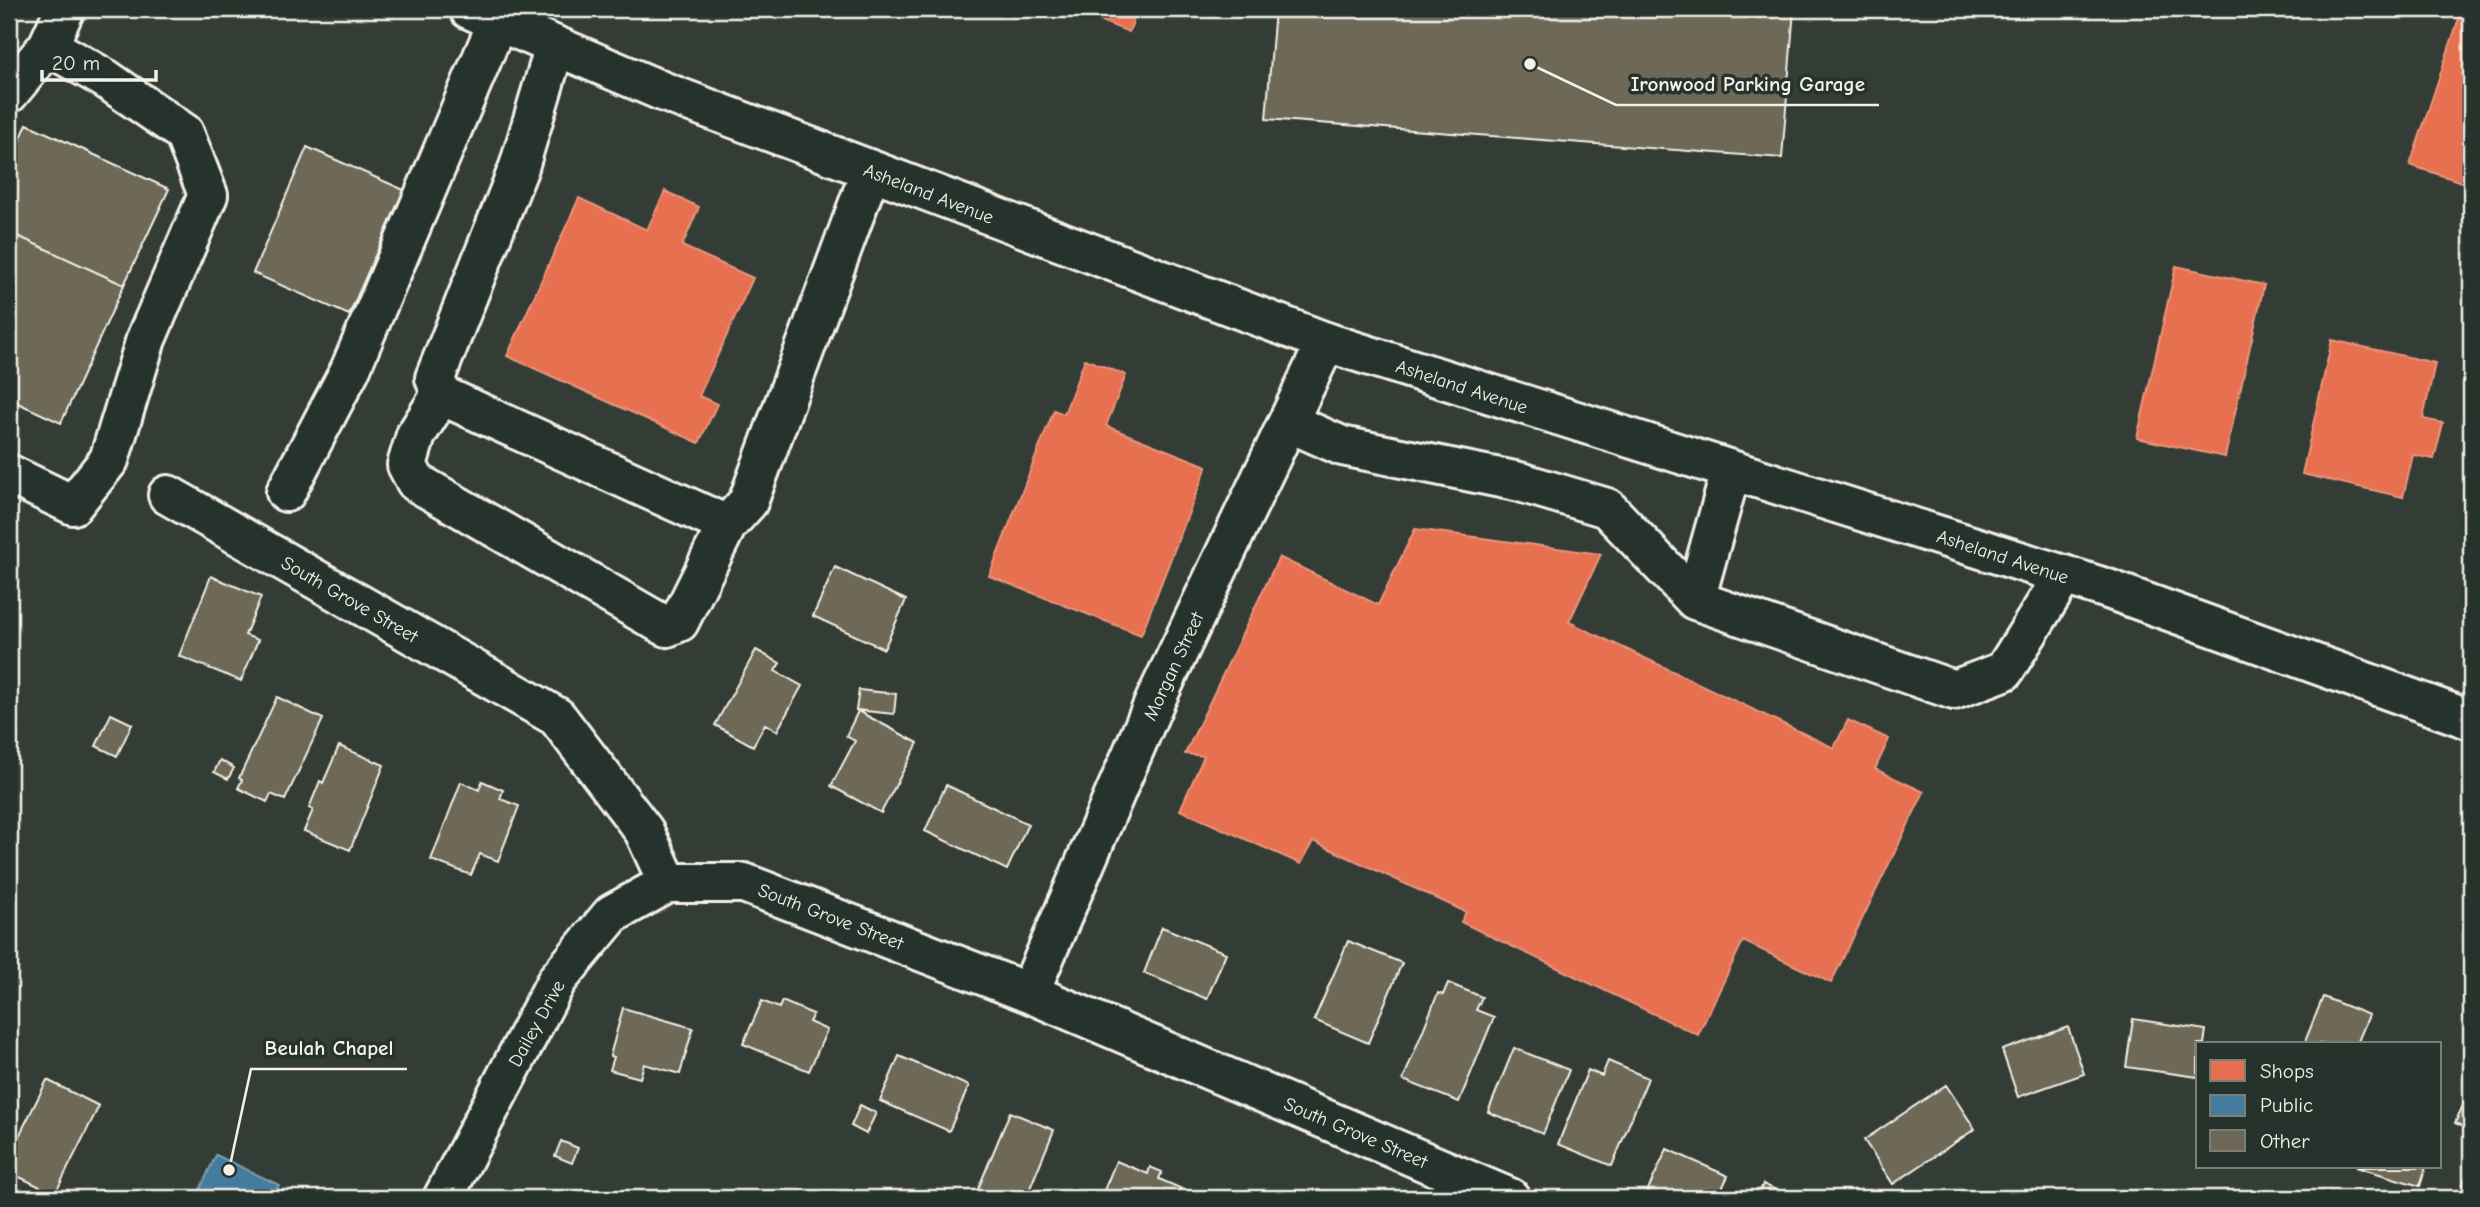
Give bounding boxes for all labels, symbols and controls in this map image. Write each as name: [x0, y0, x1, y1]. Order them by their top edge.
scale bar: [42, 38, 156, 82]
text: 20 m: [52, 51, 100, 75]
callout: Ironwood Parking Garage: [1616, 63, 1879, 105]
text: Ironwood Parking Garage: [1631, 72, 1865, 96]
street label: Asheland Avenue: [861, 159, 997, 229]
street label: Asheland Avenue: [1393, 355, 1530, 419]
street label: Asheland Avenue: [1934, 525, 2071, 589]
street label: South Grove Street: [277, 552, 422, 648]
street label: Morgan Street: [1139, 608, 1209, 724]
street label: South Grove Street: [755, 879, 907, 955]
street label: Dailey Drive: [504, 976, 570, 1071]
callout: Beulah Chapel: [251, 1027, 407, 1069]
text: Beulah Chapel: [265, 1036, 393, 1060]
legend: [2196, 1042, 2442, 1168]
text: Shops: [2260, 1059, 2314, 1083]
street label: South Grove Street: [1280, 1093, 1431, 1173]
text: Public: [2260, 1093, 2313, 1117]
text: Other: [2260, 1129, 2310, 1153]

